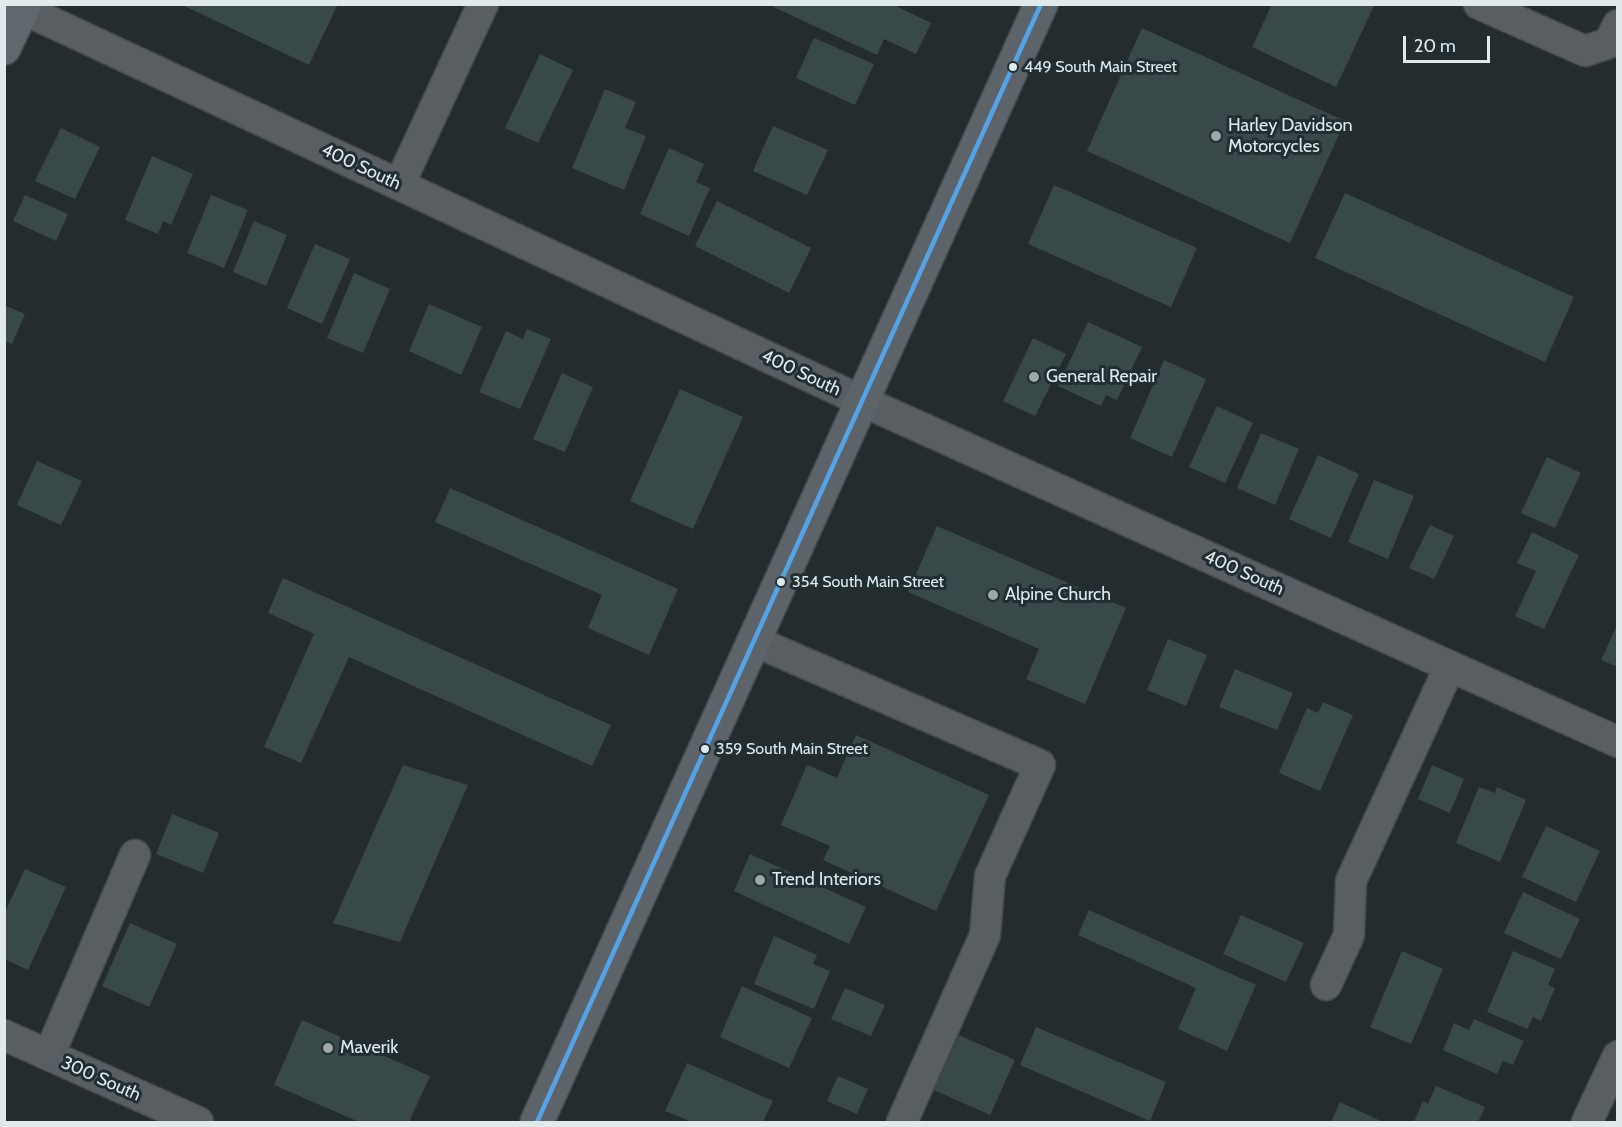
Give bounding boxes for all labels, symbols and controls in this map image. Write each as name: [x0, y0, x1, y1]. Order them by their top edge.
scale bar: [1406, 24, 1493, 62]
text: 20 m: [1414, 35, 1456, 57]
place label: 449 South Main Street: [1024, 57, 1177, 77]
marker: 449 South Main Street: [1007, 61, 1019, 73]
place label: Harley Davidson Motorcycles: [1228, 115, 1353, 158]
marker: Harley Davidson Motorcycles: [1209, 129, 1223, 143]
street label: 400 South: [318, 139, 404, 195]
street label: 400 South: [758, 345, 844, 401]
place label: General Repair: [1046, 366, 1157, 388]
marker: General Repair: [1027, 370, 1041, 384]
street label: 400 South: [1201, 546, 1287, 600]
place label: 354 South Main Street: [792, 572, 944, 592]
marker: 354 South Main Street: [775, 576, 787, 588]
place label: Alpine Church: [1005, 584, 1111, 606]
marker: Alpine Church: [986, 588, 1000, 602]
place label: 359 South Main Street: [716, 739, 868, 759]
marker: 359 South Main Street: [699, 743, 711, 755]
place label: Trend Interiors: [772, 869, 881, 891]
marker: Trend Interiors: [753, 873, 767, 887]
place label: Maverik: [340, 1037, 398, 1059]
marker: Maverik: [321, 1041, 335, 1055]
street label: 300 South: [58, 1052, 144, 1106]

